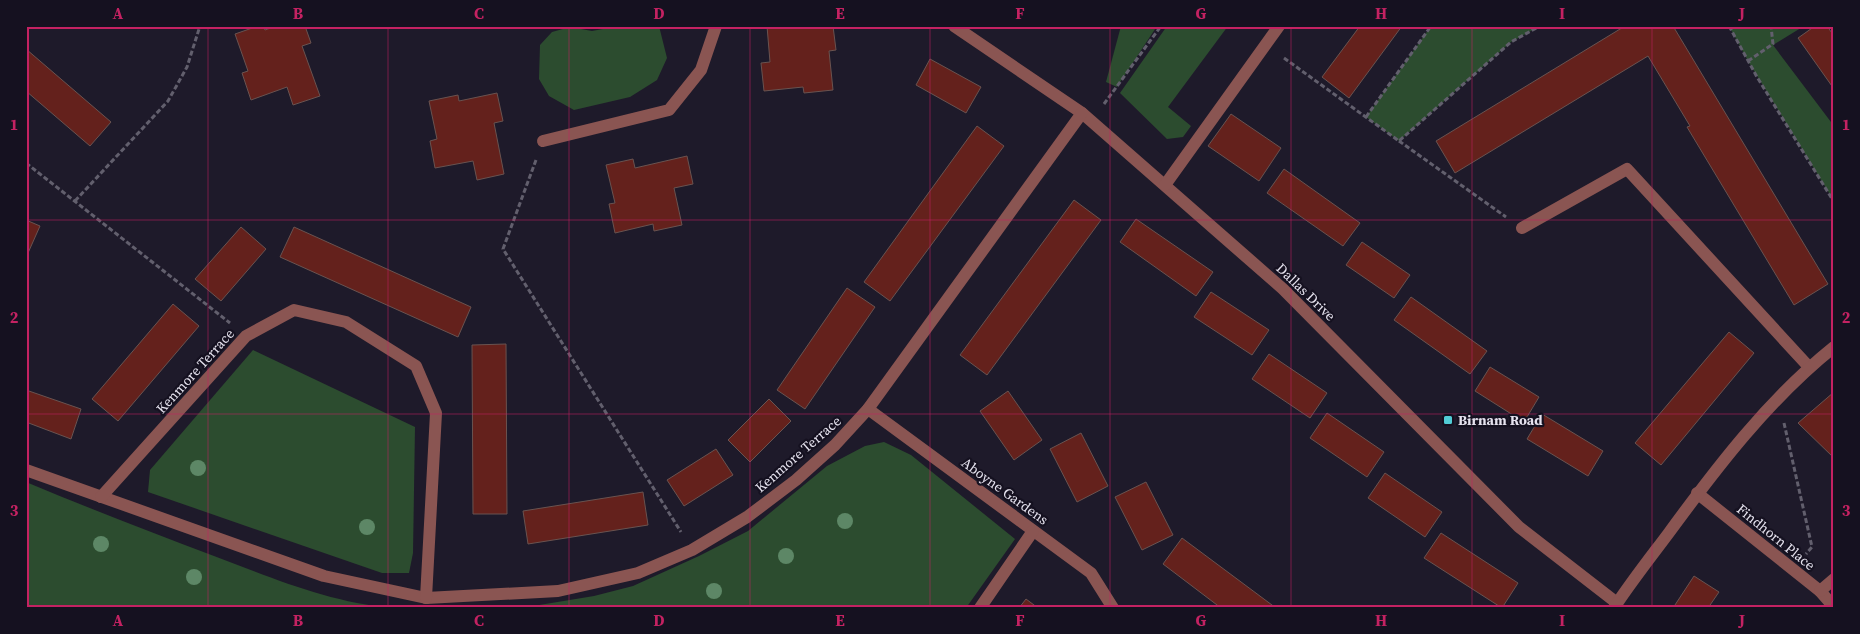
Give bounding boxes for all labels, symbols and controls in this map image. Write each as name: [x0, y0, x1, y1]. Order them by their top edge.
text: A: [113, 2, 124, 24]
text: B: [293, 2, 304, 24]
text: C: [474, 2, 484, 24]
text: D: [653, 2, 665, 24]
text: E: [835, 2, 845, 24]
text: F: [1015, 2, 1025, 24]
text: G: [1196, 2, 1207, 24]
text: H: [1375, 2, 1387, 24]
text: I: [1559, 2, 1565, 24]
text: J: [1738, 2, 1745, 24]
text: 1: [10, 113, 18, 135]
text: 1: [1842, 113, 1850, 135]
street label: Dallas Drive: [1272, 259, 1340, 325]
text: 2: [10, 306, 19, 328]
text: 2: [1842, 306, 1851, 328]
street label: Kenmore Terrace: [151, 324, 239, 418]
place label: Birnam Road: [1458, 410, 1543, 430]
street label: Kenmore Terrace: [751, 411, 845, 497]
marker: Birnam Road: [1442, 414, 1454, 426]
street label: Aboyne Gardens: [957, 453, 1053, 529]
text: 3: [10, 499, 19, 521]
street label: Findhorn Place: [1733, 499, 1819, 575]
text: 3: [1842, 499, 1851, 521]
text: A: [113, 609, 124, 631]
text: B: [293, 609, 304, 631]
text: C: [474, 609, 484, 631]
text: D: [653, 609, 665, 631]
text: E: [835, 609, 845, 631]
text: F: [1015, 609, 1025, 631]
text: G: [1196, 609, 1207, 631]
text: H: [1375, 609, 1387, 631]
text: I: [1559, 609, 1565, 631]
text: J: [1738, 609, 1745, 631]

